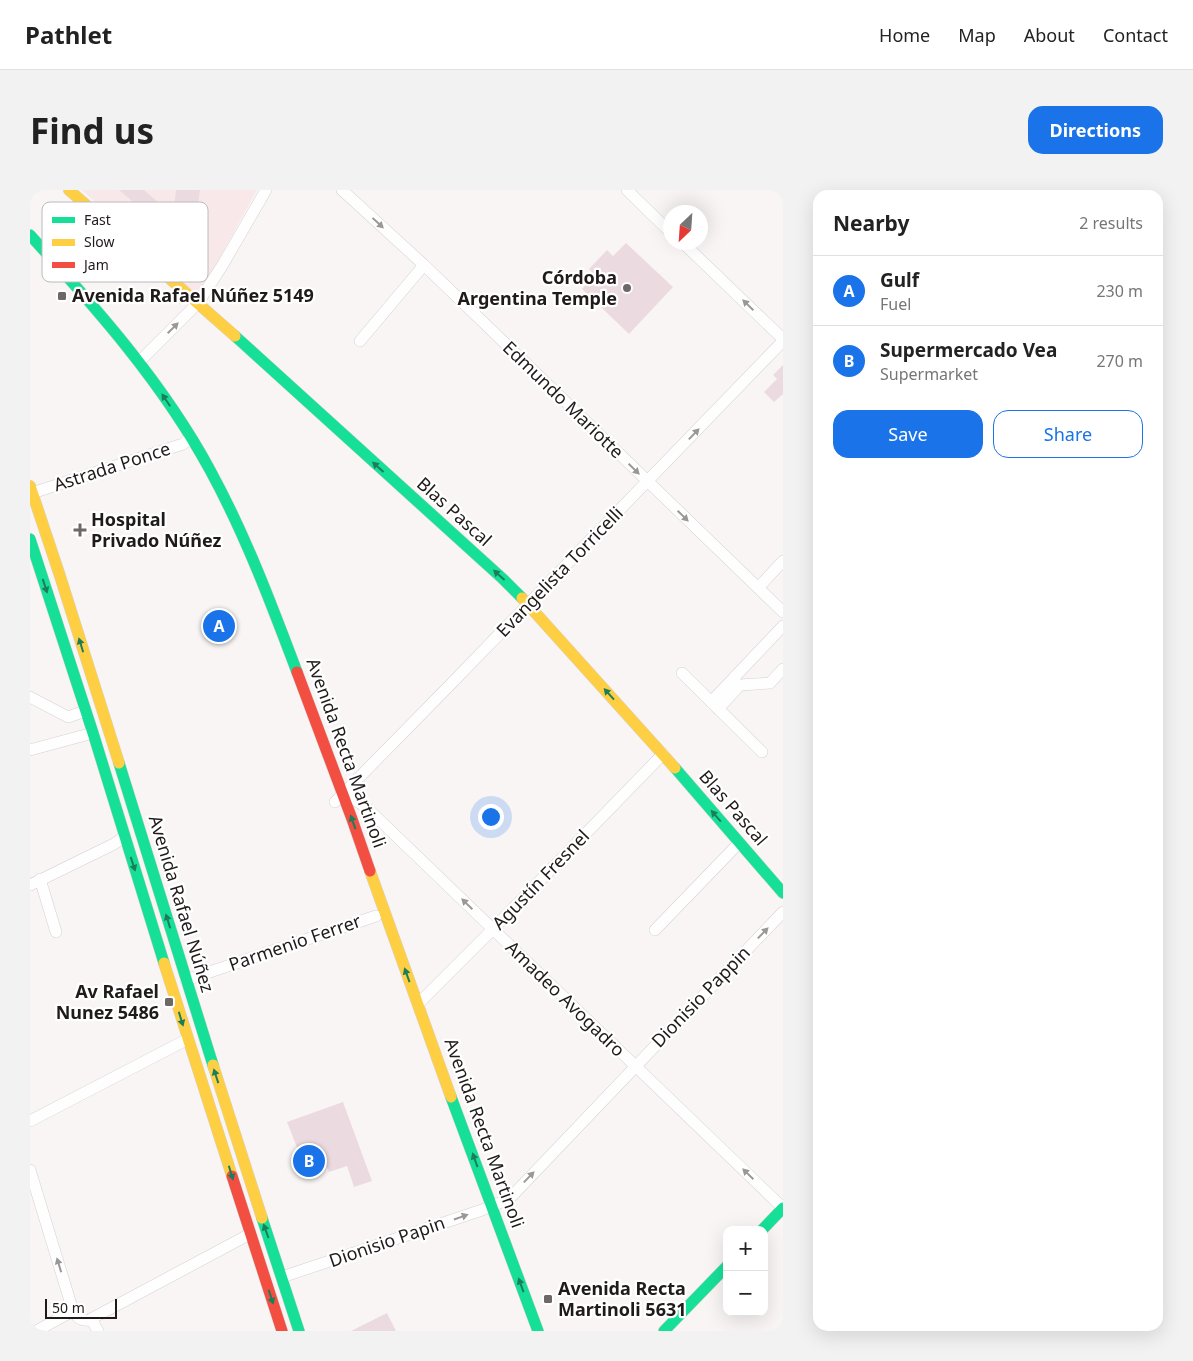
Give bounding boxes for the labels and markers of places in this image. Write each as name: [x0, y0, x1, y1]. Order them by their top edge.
place label: Córdoba Argentina Temple: [458, 265, 617, 310]
marker: Córdoba Argentina Temple: [621, 282, 633, 294]
place label: Avenida Rafael Núñez 5149: [72, 283, 314, 307]
marker: Avenida Rafael Núñez 5149: [56, 290, 68, 302]
place label: Hospital Privado Núñez: [91, 507, 222, 552]
marker: Hospital Privado Núñez: [73, 523, 87, 537]
pin: A: [203, 607, 235, 645]
place label: Av Rafael Nunez 5486: [56, 979, 159, 1024]
marker: Av Rafael Nunez 5486: [163, 996, 175, 1008]
pin: B: [293, 1142, 325, 1180]
place label: Avenida Recta Martinoli 5631: [558, 1276, 687, 1321]
marker: Avenida Recta Martinoli 5631: [542, 1293, 554, 1305]

